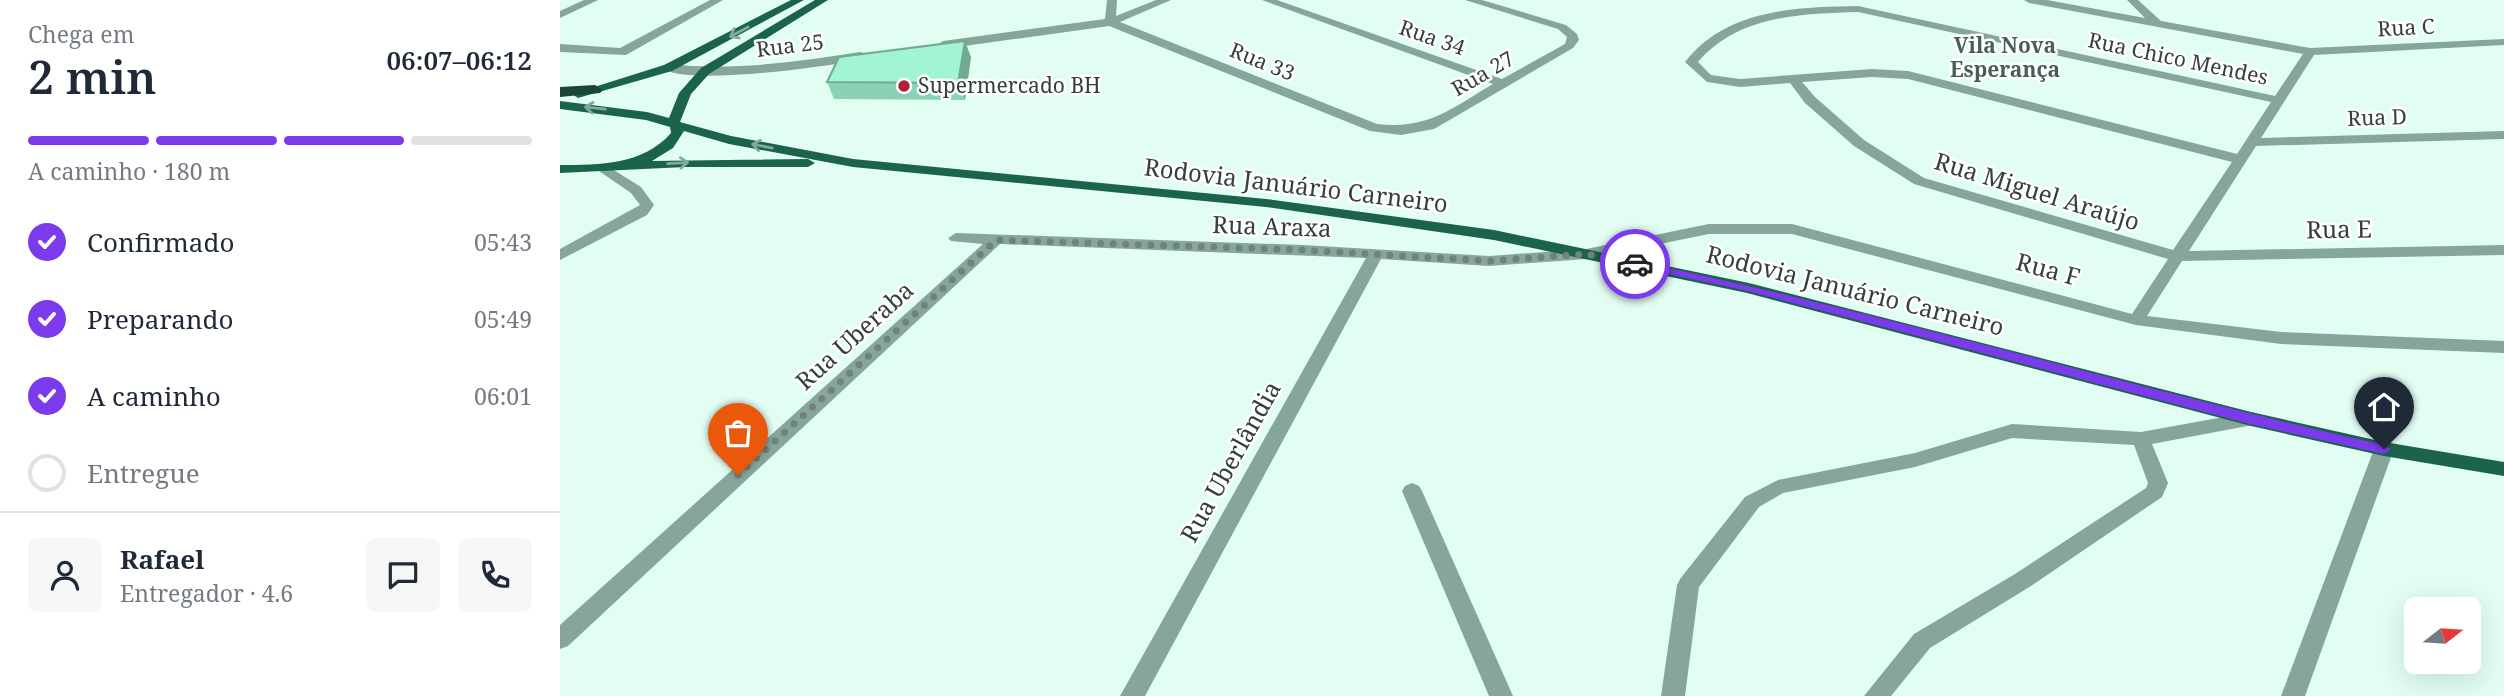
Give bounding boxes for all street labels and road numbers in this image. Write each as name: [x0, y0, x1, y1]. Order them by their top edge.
street label: Rua C: [2377, 12, 2435, 42]
street label: Rua 34: [1396, 13, 1469, 61]
street label: Rua Chico Mendes: [2086, 25, 2271, 91]
street label: Rua 25: [754, 27, 825, 63]
street label: Rua 33: [1226, 35, 1299, 87]
street label: Rua 27: [1446, 44, 1519, 102]
street label: Rua D: [2347, 102, 2407, 132]
street label: Rua Miguel Araújo: [1931, 144, 2144, 238]
street label: Rodovia Januário Carneiro: [1143, 150, 1450, 220]
street label: Rua Araxa: [1212, 207, 1332, 244]
street label: Rua E: [2306, 211, 2372, 246]
street label: Rodovia Januário Carneiro: [1703, 237, 2008, 343]
street label: Rua F: [2013, 244, 2084, 293]
street label: Rua Uberaba: [788, 273, 920, 397]
street label: Rua Uberlândia: [1172, 375, 1288, 548]

